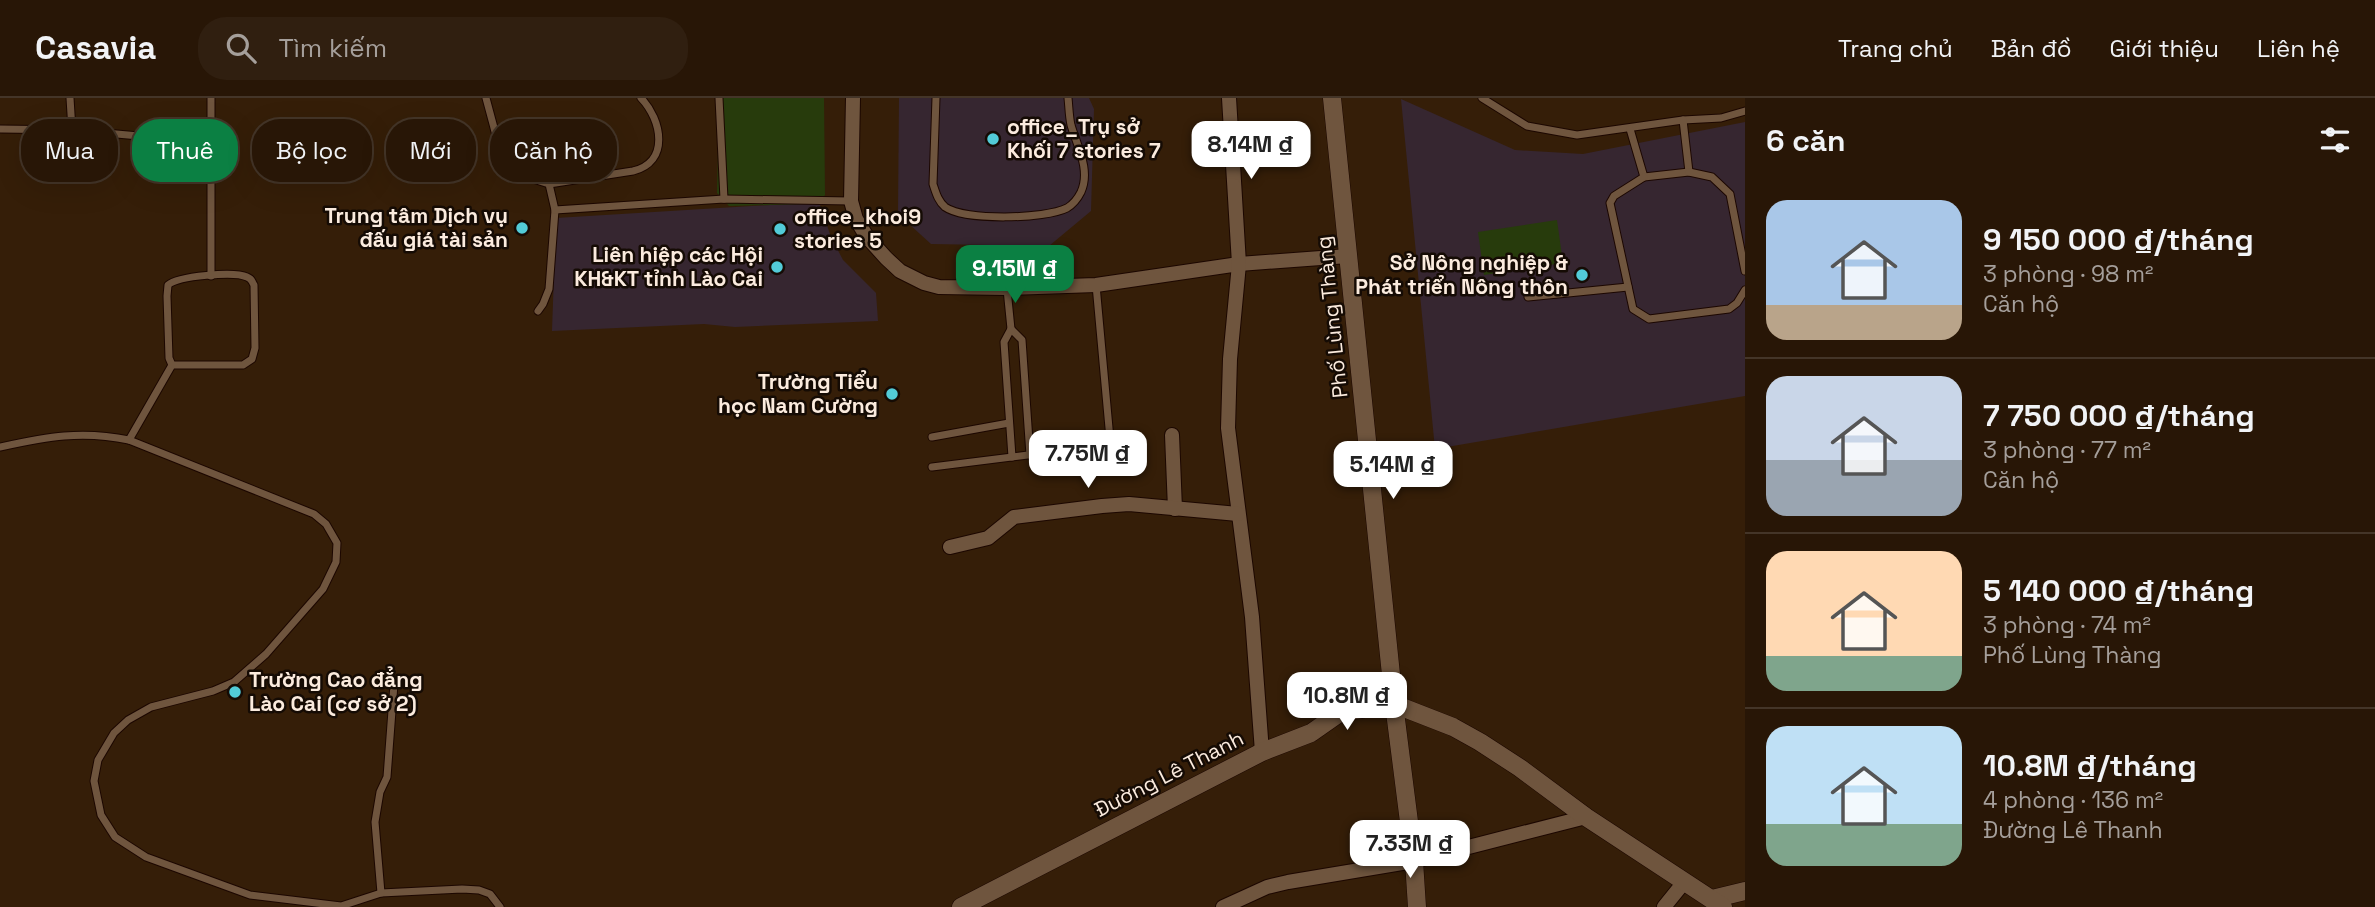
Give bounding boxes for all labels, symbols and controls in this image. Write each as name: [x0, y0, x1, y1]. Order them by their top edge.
search box: [198, 17, 688, 80]
text: Casavia: [35, 27, 156, 69]
icon: search: [222, 29, 260, 67]
text: Tìm kiếm: [278, 31, 387, 65]
text: Trang chủ: [1838, 33, 1953, 64]
text: Bản đồ: [1991, 33, 2072, 64]
text: Giới thiệu: [2110, 33, 2219, 64]
text: Liên hệ: [2257, 33, 2340, 64]
place label: office_Trụ sở Khối 7 stories 7: [1007, 113, 1161, 164]
chip: Mua: [21, 119, 118, 182]
chip: Thuê: [132, 119, 238, 182]
chip: Bộ lọc: [252, 119, 372, 182]
chip: Mới: [386, 119, 476, 182]
chip: Căn hộ: [490, 119, 617, 182]
text: 6 căn: [1766, 121, 1846, 160]
icon: filters: [2316, 121, 2354, 159]
pin: 8.14M ₫: [1186, 122, 1316, 181]
text: 8.14M ₫: [1208, 129, 1294, 159]
marker: office_Trụ sở Khối 7 stories 7: [985, 131, 1001, 147]
place label: Trung tâm Dịch vụ đấu giá tài sản: [325, 202, 508, 253]
place label: office_khoi9 stories 5: [794, 203, 921, 254]
marker: Trung tâm Dịch vụ đấu giá tài sản: [514, 220, 530, 236]
text: 9 150 000 ₫/tháng: [1983, 220, 2254, 259]
marker: office_khoi9 stories 5: [772, 221, 788, 237]
icon: home: [1822, 228, 1906, 312]
street label: Phố Lùng Thàng: [1310, 235, 1353, 400]
place label: Liên hiệp các Hội KH&KT tỉnh Lào Cai: [574, 241, 763, 292]
pin: 9.15M ₫: [950, 246, 1080, 305]
place label: Sở Nông nghiệp & Phát triển Nông thôn: [1355, 249, 1569, 300]
text: 9.15M ₫: [972, 253, 1058, 283]
marker: Liên hiệp các Hội KH&KT tỉnh Lào Cai: [769, 259, 785, 275]
text: 3 phòng · 98 m²: [1983, 259, 2153, 289]
marker: Sở Nông nghiệp & Phát triển Nông thôn: [1574, 267, 1590, 283]
text: Căn hộ: [1983, 289, 2059, 319]
place label: Trường Tiểu học Nam Cường: [718, 368, 878, 419]
marker: Trường Tiểu học Nam Cường: [884, 386, 900, 402]
text: 7 750 000 ₫/tháng: [1983, 396, 2255, 435]
icon: home: [1822, 404, 1906, 488]
pin: 7.75M ₫: [1023, 430, 1153, 490]
text: 3 phòng · 77 m²: [1983, 435, 2151, 465]
text: 7.75M ₫: [1045, 438, 1131, 468]
pin: 5.14M ₫: [1328, 442, 1458, 501]
text: 5.14M ₫: [1350, 449, 1436, 479]
text: Căn hộ: [1983, 465, 2059, 495]
text: 5 140 000 ₫/tháng: [1983, 571, 2254, 610]
icon: home: [1822, 579, 1906, 663]
text: 3 phòng · 74 m²: [1983, 610, 2151, 640]
text: Phố Lùng Thàng: [1983, 640, 2161, 670]
place label: Trường Cao đẳng Lào Cai (cơ sở 2): [249, 666, 423, 717]
pin: 10.8M ₫: [1282, 672, 1412, 732]
text: 10.8M ₫: [1303, 680, 1391, 710]
marker: Trường Cao đẳng Lào Cai (cơ sở 2): [227, 684, 243, 700]
street label: Đường Lê Thanh: [1090, 724, 1248, 823]
text: 10.8M ₫/tháng: [1983, 746, 2197, 785]
icon: home: [1822, 754, 1906, 838]
text: 4 phòng · 136 m²: [1983, 785, 2163, 815]
text: Đường Lê Thanh: [1983, 815, 2163, 845]
pin: 7.33M ₫: [1345, 820, 1475, 880]
text: 7.33M ₫: [1366, 828, 1454, 858]

